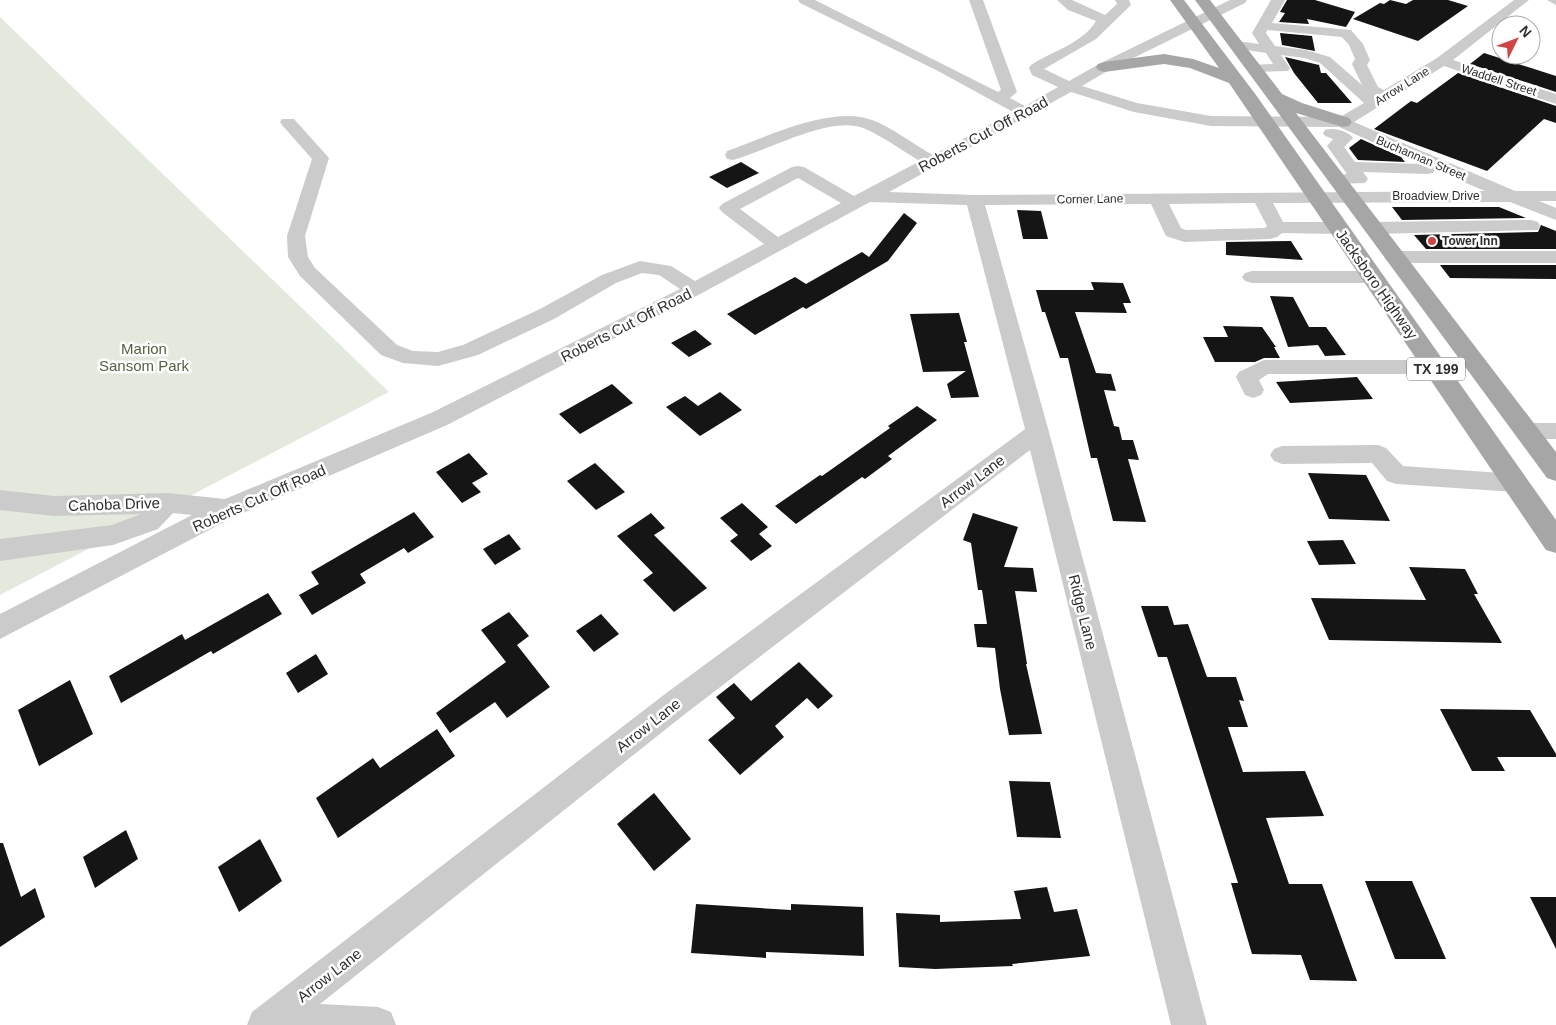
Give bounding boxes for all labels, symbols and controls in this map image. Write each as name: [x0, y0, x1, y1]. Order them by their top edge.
north arrow: [1491, 15, 1541, 65]
text: N: [1516, 22, 1535, 40]
street label: Waddell Street: [1460, 61, 1539, 99]
street label: Arrow Lane: [1372, 64, 1432, 108]
street label: Roberts Cut Off Road: [915, 93, 1051, 175]
street label: Buchannan Street: [1374, 133, 1469, 183]
street label: Broadview Drive: [1392, 189, 1480, 203]
street label: Corner Lane: [1057, 191, 1124, 207]
street label: Jacksboro Highway: [1333, 226, 1422, 343]
place label: Tower Inn: [1442, 234, 1498, 248]
marker: Tower Inn: [1426, 235, 1438, 247]
street label: Roberts Cut Off Road: [558, 285, 694, 365]
park label: Marion Sansom Park: [99, 340, 190, 374]
road number: TX 199: [1407, 358, 1465, 380]
street label: Arrow Lane: [936, 451, 1008, 511]
street label: Roberts Cut Off Road: [190, 461, 328, 535]
street label: Cahoba Drive: [68, 494, 160, 514]
street label: Ridge Lane: [1065, 573, 1101, 651]
street label: Arrow Lane: [613, 695, 683, 755]
street label: Arrow Lane: [294, 945, 364, 1005]

